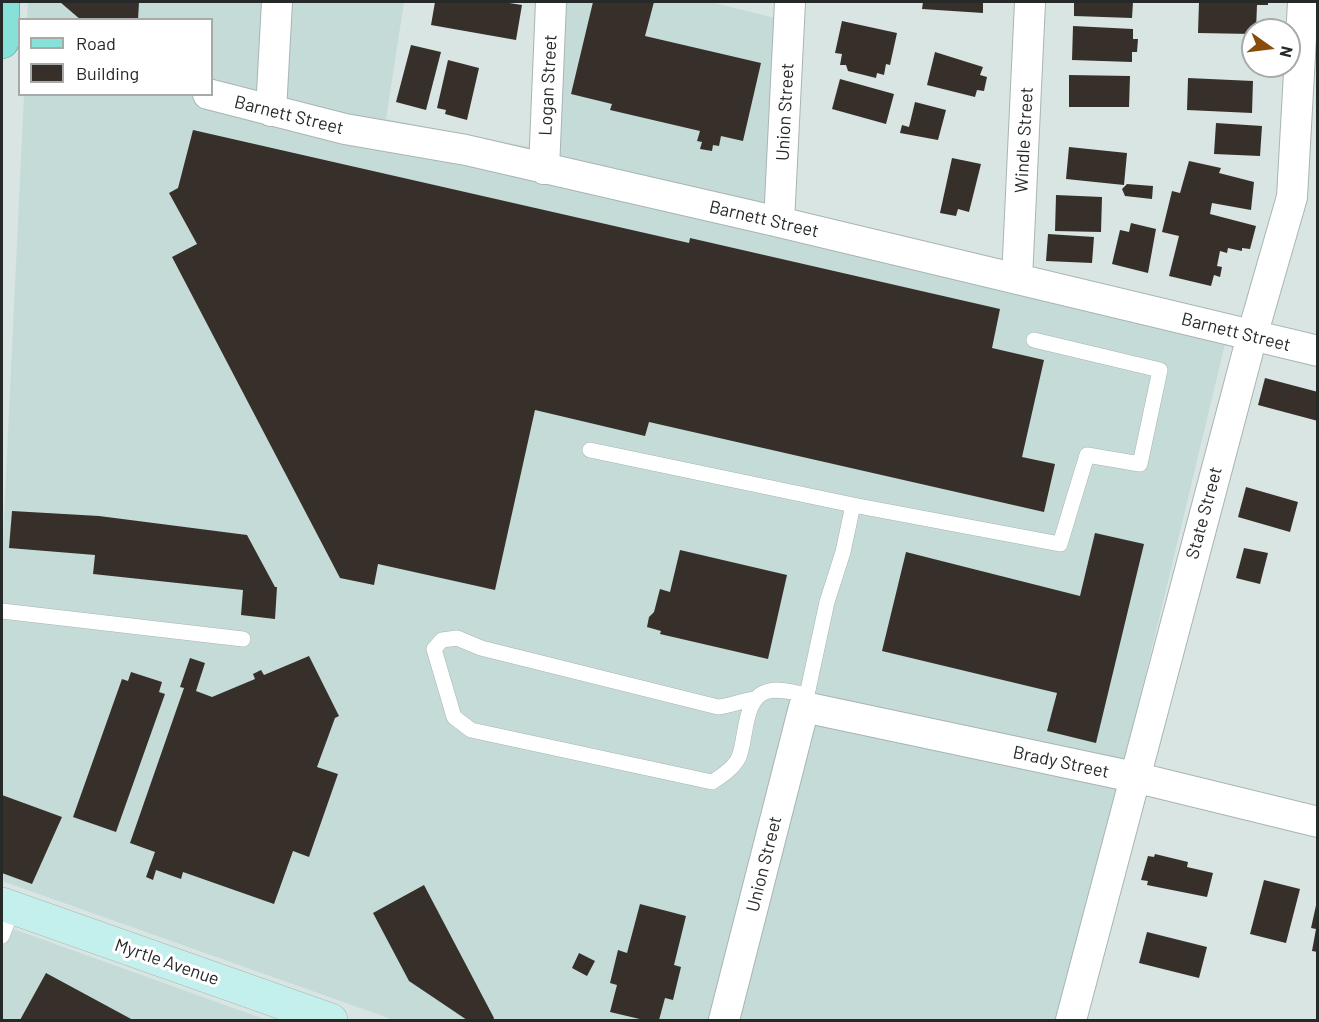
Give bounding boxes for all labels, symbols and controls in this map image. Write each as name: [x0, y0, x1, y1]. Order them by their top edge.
legend: [18, 18, 213, 96]
north arrow: [1241, 18, 1301, 78]
text: Road: [76, 32, 116, 54]
street label: Logan Street: [535, 34, 561, 136]
text: N: [1277, 45, 1298, 59]
text: Building: [76, 62, 139, 84]
street label: Union Street: [772, 62, 798, 162]
street label: Windle Street: [1010, 86, 1038, 194]
street label: Barnett Street: [232, 91, 346, 139]
street label: Barnett Street: [707, 196, 821, 242]
street label: Barnett Street: [1179, 308, 1293, 356]
street label: State Street: [1181, 464, 1227, 562]
street label: Brady Street: [1011, 741, 1111, 783]
street label: Union Street: [742, 814, 786, 914]
street label: Myrtle Avenue: [112, 934, 222, 990]

